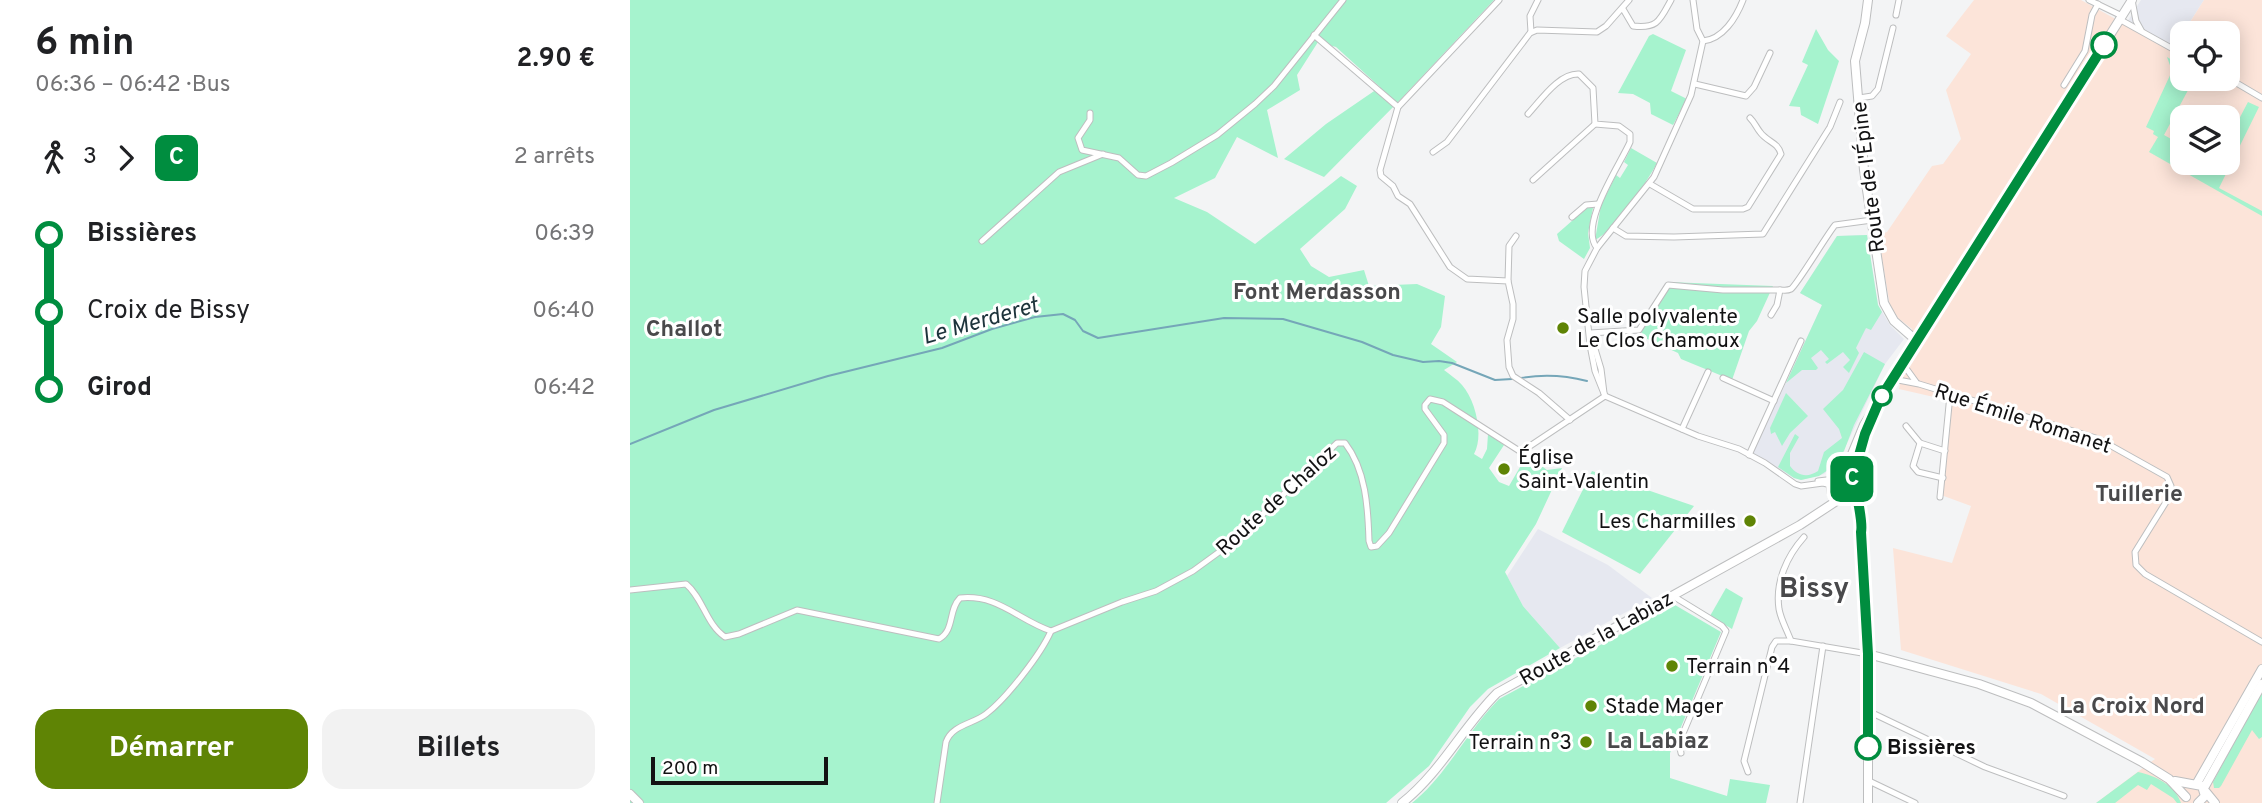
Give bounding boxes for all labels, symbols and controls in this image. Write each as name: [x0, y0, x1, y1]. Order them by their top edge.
text: 6 min: [35, 20, 134, 69]
map controls: [2170, 21, 2240, 175]
button: locate: [2170, 21, 2240, 91]
unlabelled marker: [2091, 32, 2117, 58]
text: 2.90 €: [517, 43, 595, 76]
text: 06:36 – 06:42 · Bus: [35, 71, 230, 100]
street label: Route de l'Épine: [1846, 100, 1892, 254]
button: layers: [2170, 105, 2240, 175]
icon: walk: [35, 139, 73, 177]
icon: forward: [107, 139, 145, 177]
text: 3: [83, 143, 97, 172]
text: C: [169, 143, 184, 173]
text: 2 arrêts: [514, 143, 595, 172]
text: Bissières: [87, 218, 197, 251]
text: 06:39: [534, 220, 595, 249]
district label: Font Merdasson: [1233, 279, 1401, 308]
water label: Le Merderet: [919, 291, 1044, 353]
text: Croix de Bissy: [87, 295, 250, 328]
text: 06:40: [532, 297, 595, 326]
place label: Salle polyvalente Le Clos Chamoux: [1577, 304, 1740, 355]
district label: Challot: [646, 316, 722, 345]
marker: Salle polyvalente Le Clos Chamoux: [1555, 320, 1571, 336]
text: Girod: [87, 372, 152, 405]
text: 06:42: [533, 374, 595, 403]
street label: Rue Émile Romanet: [1931, 377, 2115, 461]
unlabelled marker: [1872, 386, 1892, 406]
street label: Route de Chaloz: [1211, 440, 1343, 562]
place label: Église Saint-Valentin: [1518, 444, 1649, 496]
line badge: C: [1829, 456, 1875, 502]
marker: Église Saint-Valentin: [1496, 461, 1512, 477]
text: C: [1844, 464, 1860, 494]
district label: Tuillerie: [2095, 481, 2183, 510]
place label: Les Charmilles: [1598, 509, 1736, 536]
marker: Les Charmilles: [1742, 513, 1758, 529]
district label: Bissy: [1779, 572, 1849, 608]
street label: Route de la Labiaz: [1515, 586, 1679, 693]
place label: Terrain n°4: [1686, 654, 1790, 681]
marker: Terrain n°4: [1664, 658, 1680, 674]
district label: La Croix Nord: [2059, 693, 2205, 722]
place label: Stade Mager: [1605, 694, 1724, 721]
marker: Stade Mager: [1583, 698, 1599, 714]
button: Démarrer: [35, 709, 308, 789]
button: Billets: [322, 709, 595, 789]
district label: La Labiaz: [1607, 728, 1709, 757]
place label: Terrain n°3: [1468, 730, 1572, 757]
marker: Terrain n°3: [1578, 734, 1594, 750]
marker: Bissières: [1855, 734, 1881, 760]
place label: Bissières: [1887, 735, 1976, 762]
scale bar: [651, 754, 828, 786]
text: 200 m: [662, 757, 718, 781]

